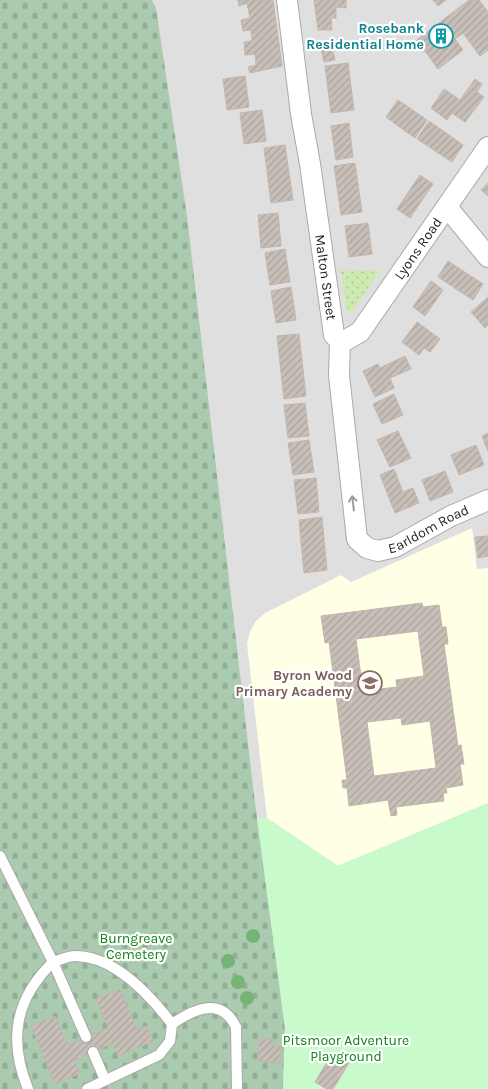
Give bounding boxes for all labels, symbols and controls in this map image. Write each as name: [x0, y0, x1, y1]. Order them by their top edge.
place label: Rosebank Residential Home: [306, 20, 425, 53]
building icon: Rosebank Residential Home: [428, 23, 454, 49]
street label: Lyons Road: [391, 214, 445, 283]
street label: Malton Street: [311, 233, 340, 321]
one-way arrow: [348, 495, 358, 511]
street label: Earldom Road: [386, 501, 471, 557]
place label: Byron Wood Primary Academy: [236, 667, 352, 700]
school or university icon: Byron Wood Primary Academy: [357, 670, 383, 696]
park label: Burngreave Cemetery: [100, 930, 172, 963]
park label: Pitsmoor Adventure Playground: [283, 1032, 409, 1065]

